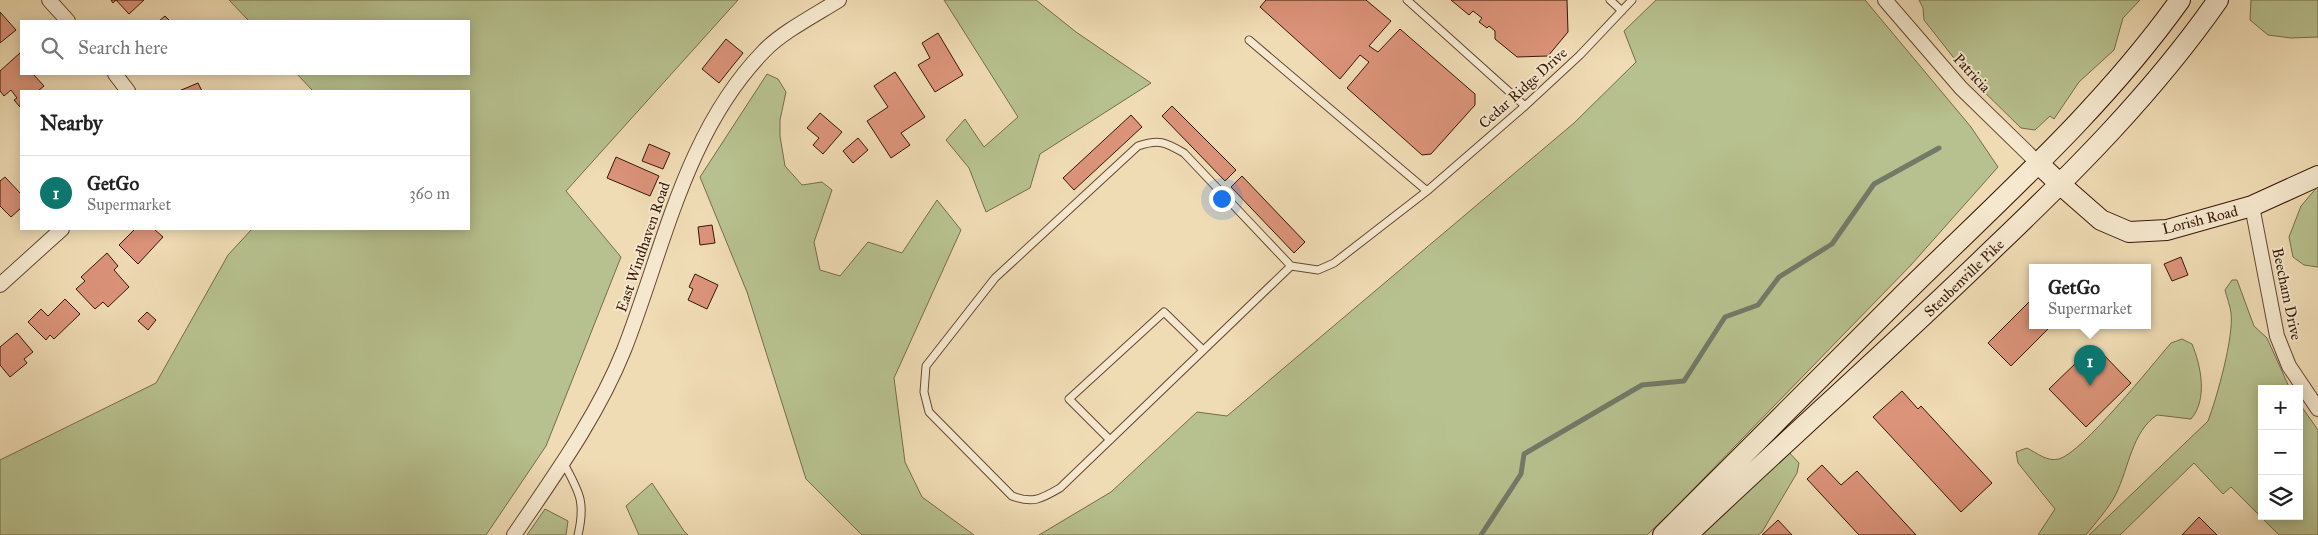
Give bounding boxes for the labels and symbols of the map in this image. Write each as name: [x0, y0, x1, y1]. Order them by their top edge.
street label: Cedar Ridge Drive: [1475, 44, 1571, 132]
street label: Patricia: [1950, 50, 1995, 97]
street label: East Windhaven Road: [612, 179, 674, 314]
your location: [1209, 186, 1235, 212]
street label: Lorish Road: [2160, 202, 2240, 238]
street label: Steubenville Pike: [1920, 235, 2008, 321]
street label: Beecham Drive: [2268, 246, 2306, 342]
pin: 1: [2074, 345, 2106, 386]

